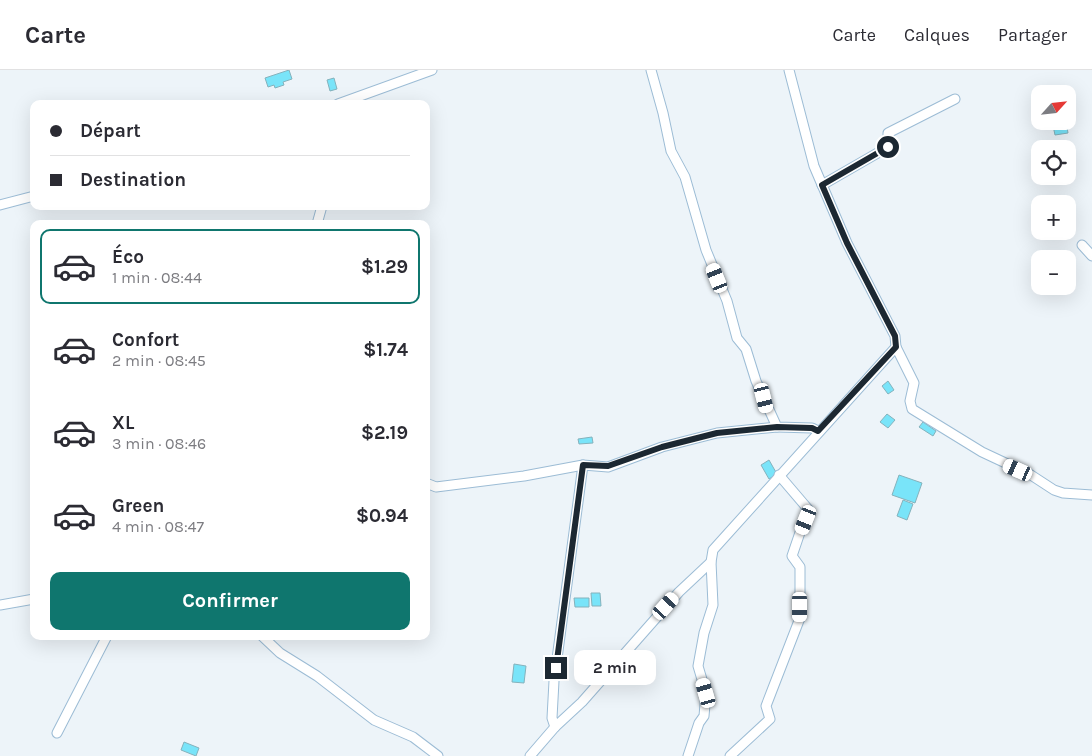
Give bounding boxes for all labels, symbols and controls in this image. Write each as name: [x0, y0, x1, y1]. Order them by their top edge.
text: Carte: [25, 21, 86, 49]
text: Carte: [832, 24, 876, 46]
text: Calques: [904, 24, 970, 46]
text: Partager: [998, 24, 1067, 46]
north arrow: [1031, 85, 1076, 130]
map controls: [1031, 85, 1076, 295]
text: Départ: [80, 120, 141, 142]
route start: [877, 136, 899, 158]
button: locate: [1031, 140, 1076, 185]
text: Destination: [80, 169, 186, 191]
button: +: [1031, 195, 1076, 240]
icon: car: [52, 244, 97, 289]
text: Éco: [112, 246, 144, 268]
button: −: [1031, 250, 1076, 295]
text: $1.29: [361, 256, 408, 278]
car: [704, 261, 729, 295]
text: 1 min · 08:44: [112, 268, 202, 287]
icon: car: [52, 327, 97, 372]
text: Confort: [112, 329, 179, 351]
text: $1.74: [363, 339, 408, 361]
text: 2 min · 08:45: [112, 351, 206, 370]
car: [753, 382, 774, 414]
icon: car: [52, 410, 97, 455]
text: XL: [112, 412, 134, 434]
text: $2.19: [361, 422, 408, 444]
text: 3 min · 08:46: [112, 434, 206, 453]
car: [1001, 457, 1034, 483]
icon: car: [52, 493, 97, 538]
text: Green: [112, 495, 164, 517]
car: [793, 503, 818, 537]
text: $0.94: [356, 505, 408, 527]
text: 4 min · 08:47: [112, 517, 204, 536]
button: Confirmer: [50, 572, 410, 630]
car: [650, 590, 681, 622]
car: [792, 592, 807, 622]
callout: 2 min: [574, 650, 656, 686]
route end: [545, 657, 567, 679]
text: 2 min: [593, 658, 637, 677]
car: [694, 677, 717, 709]

